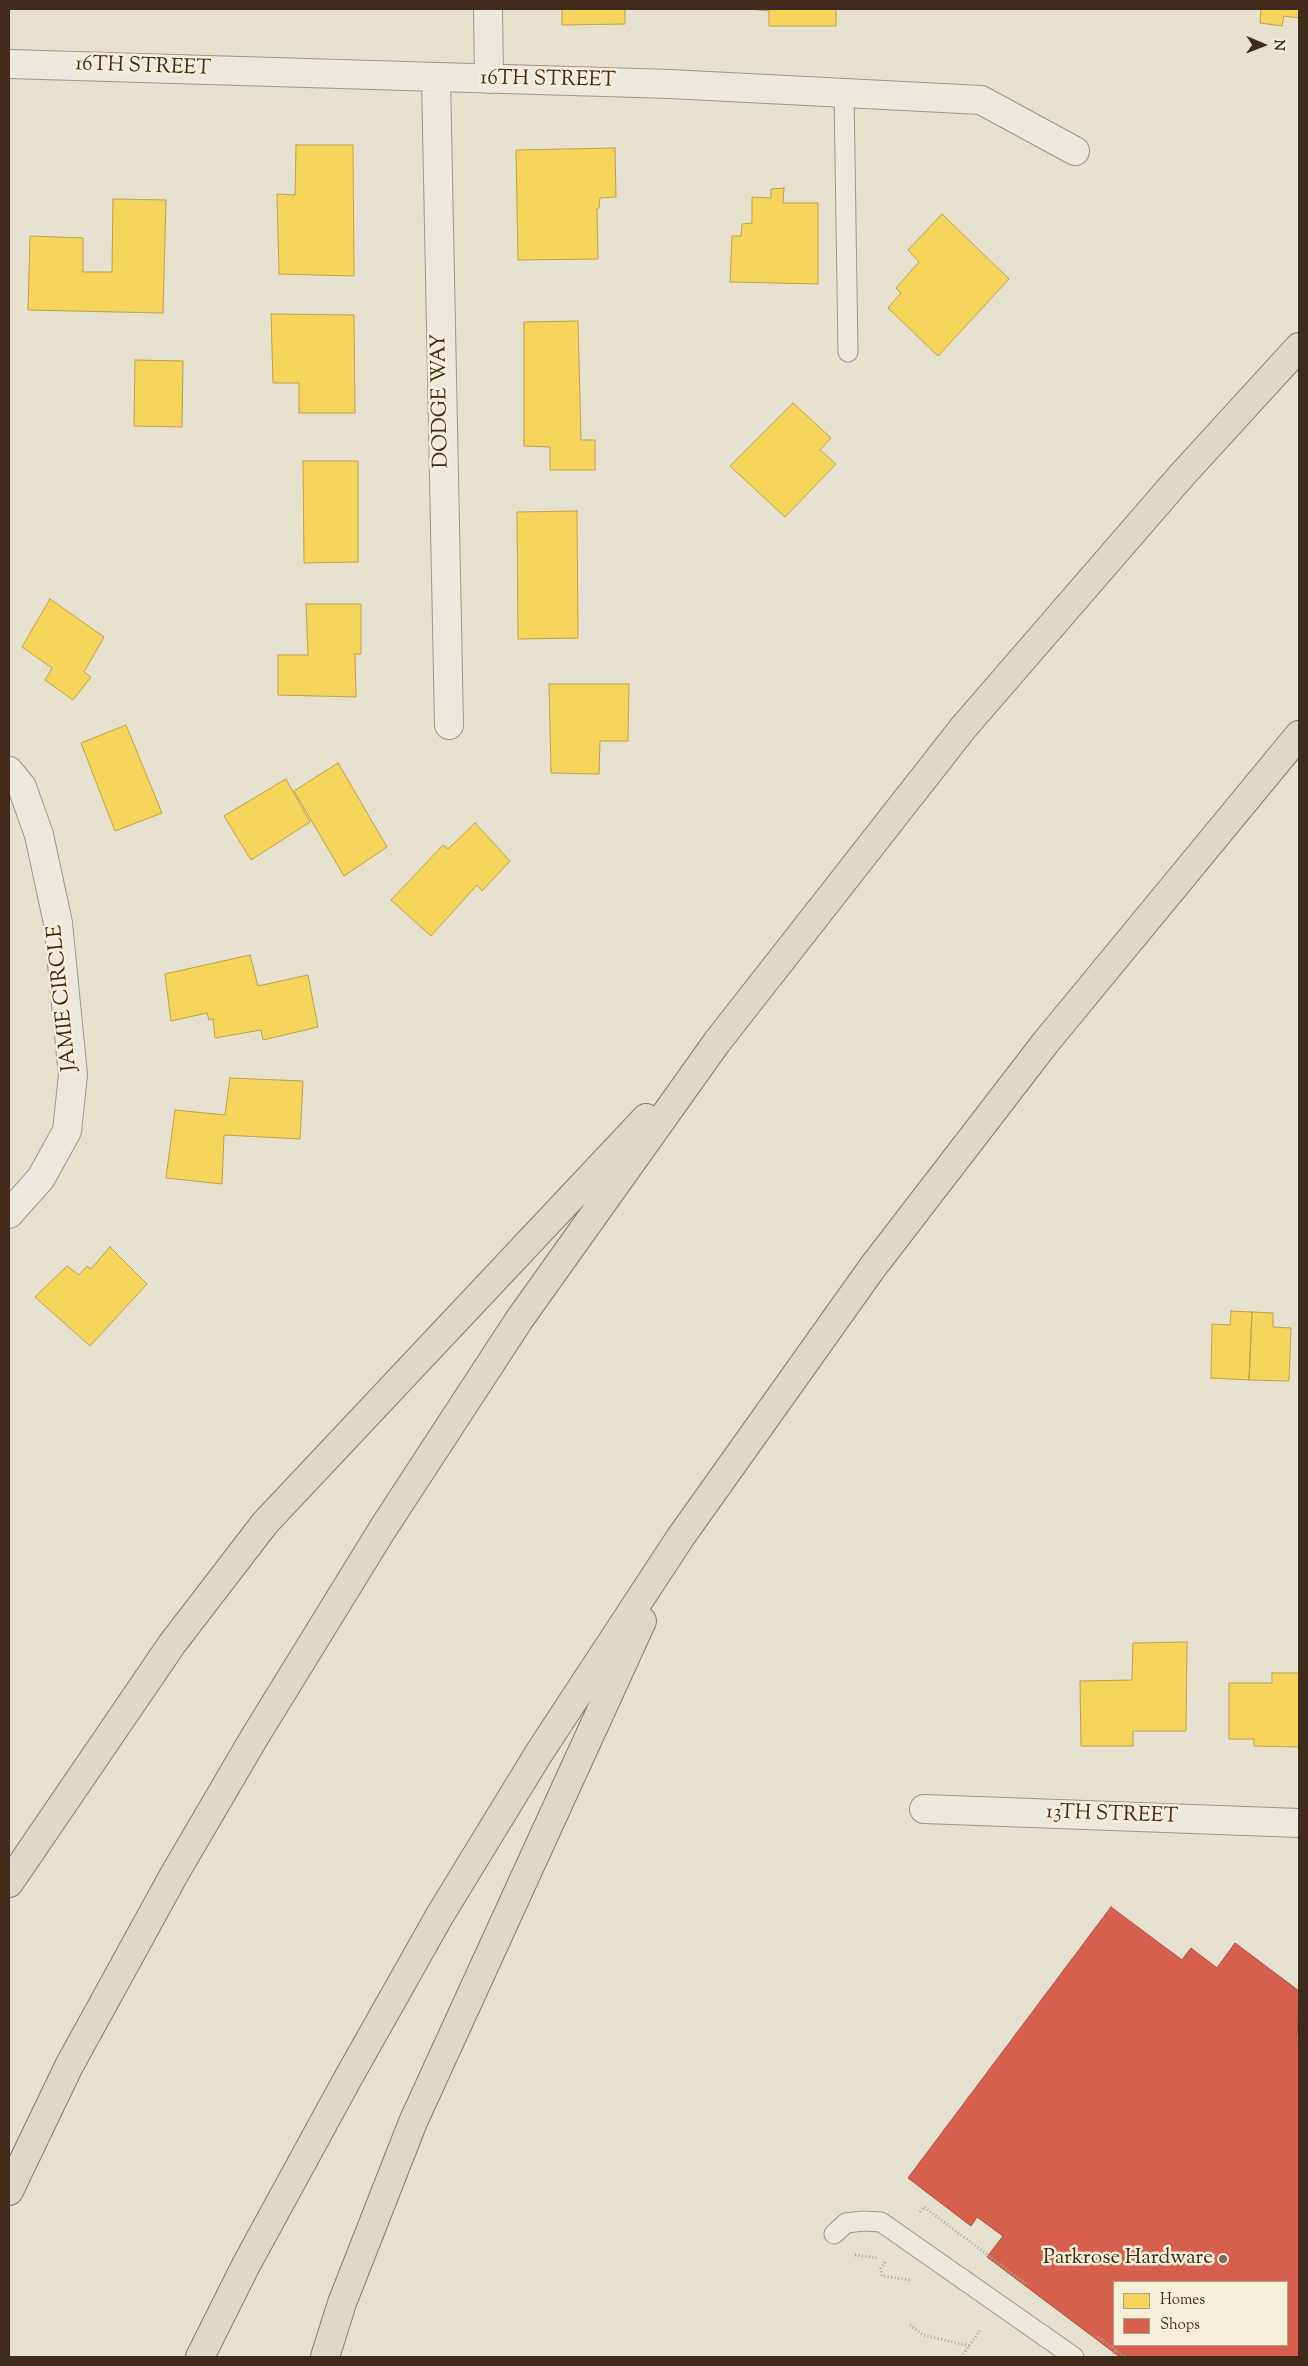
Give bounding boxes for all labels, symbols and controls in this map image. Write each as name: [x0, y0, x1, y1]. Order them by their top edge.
north arrow: [1238, 20, 1288, 70]
text: N: [1268, 39, 1288, 51]
street label: 16TH STREET: [75, 53, 211, 83]
street label: 16TH STREET: [480, 67, 616, 95]
street label: DODGE WAY: [428, 333, 456, 469]
street label: JAMIE CIRCLE: [44, 924, 84, 1072]
street label: 13TH STREET: [1046, 1801, 1178, 1831]
place label: Parkrose Hardware: [1043, 2246, 1213, 2272]
marker: Parkrose Hardware: [1217, 2253, 1229, 2265]
legend: [1113, 2281, 1288, 2346]
text: Homes: [1160, 2290, 1205, 2311]
text: Shops: [1160, 2315, 1200, 2336]

